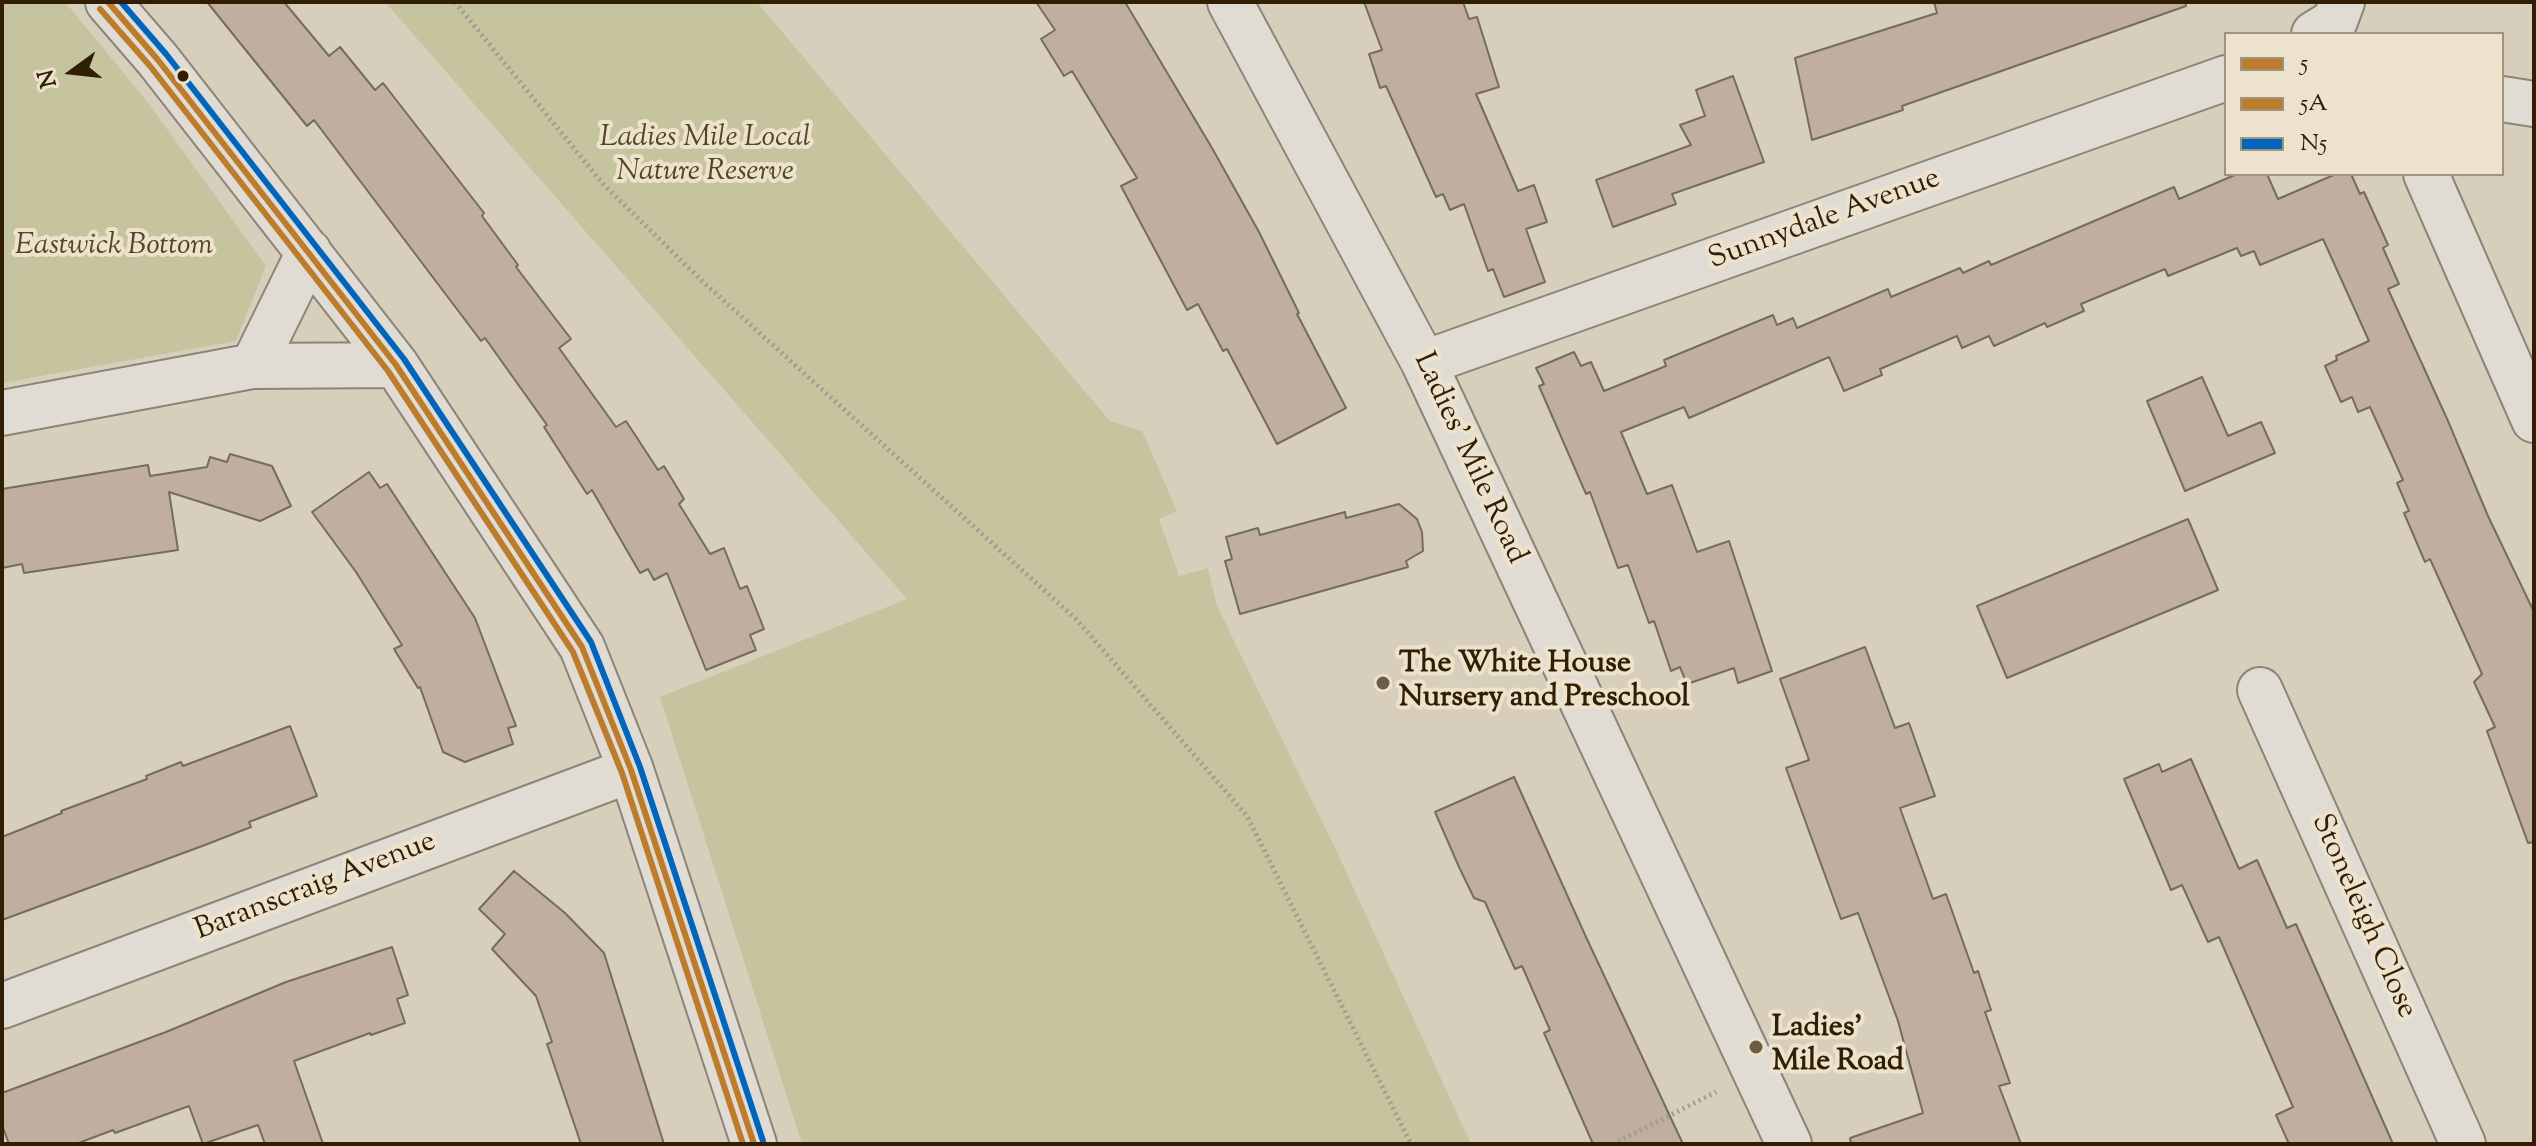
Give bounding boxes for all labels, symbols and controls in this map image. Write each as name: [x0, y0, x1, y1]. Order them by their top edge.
north arrow: [32, 32, 112, 112]
legend: [2224, 32, 2504, 176]
text: 5: [2300, 47, 2308, 81]
text: N: [31, 66, 67, 91]
unlabelled marker: [175, 68, 191, 84]
text: 5A: [2300, 87, 2328, 121]
park label: Ladies Mile Local Nature Reserve: [599, 122, 811, 192]
text: N5: [2300, 127, 2327, 161]
street label: Sunnydale Avenue: [1704, 162, 1946, 280]
park label: Eastwick Bottom: [15, 230, 213, 266]
street label: Ladies' Mile Road: [1403, 348, 1533, 570]
place label: The White House Nursery and Preschool: [1399, 648, 1690, 718]
marker: The White House Nursery and Preschool: [1374, 674, 1392, 692]
street label: Stoneleigh Close: [2301, 809, 2423, 1025]
street label: Baranscraig Avenue: [190, 825, 442, 951]
place label: Ladies' Mile Road: [1772, 1012, 1904, 1082]
marker: Ladies' Mile Road: [1747, 1038, 1765, 1056]

